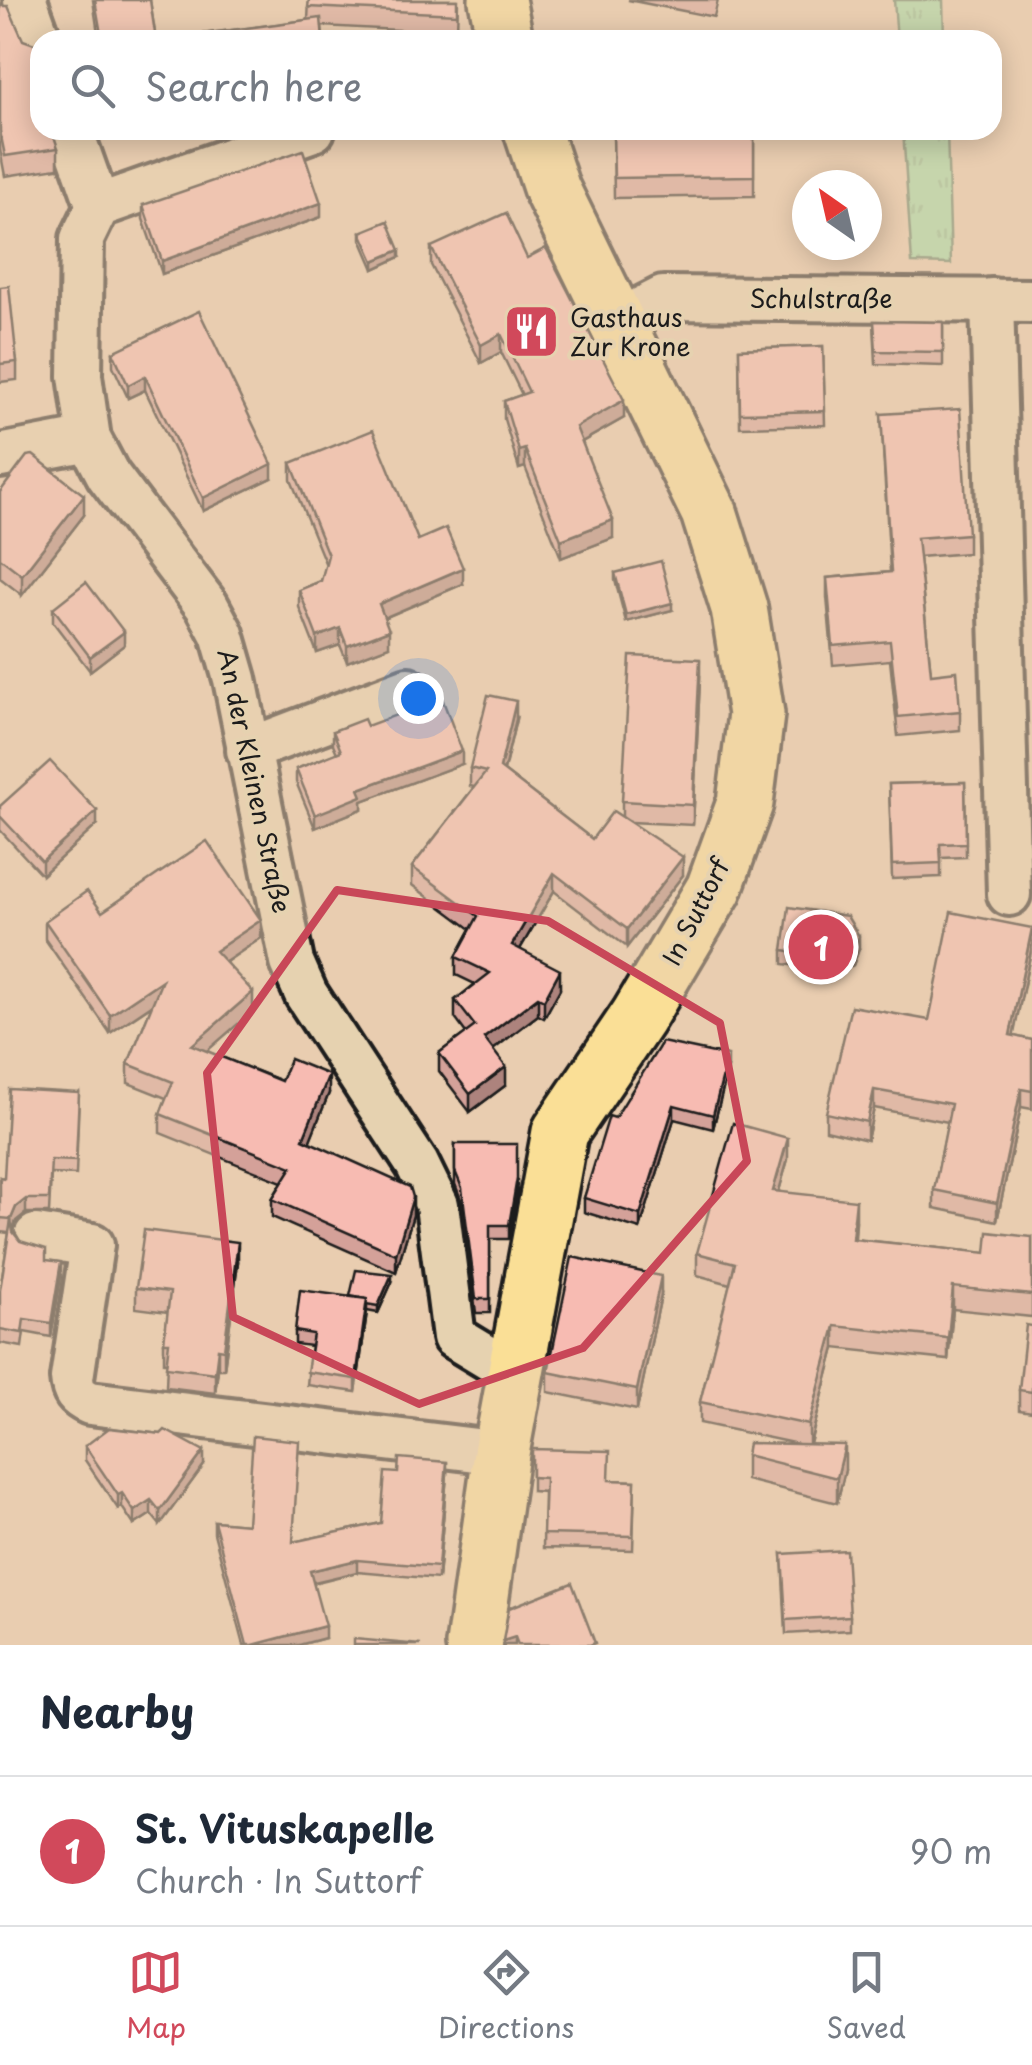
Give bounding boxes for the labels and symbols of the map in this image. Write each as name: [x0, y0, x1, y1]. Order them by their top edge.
north arrow: [792, 170, 882, 260]
street label: Schulstraße: [749, 279, 893, 317]
place label: Gasthaus Zur Krone: [570, 298, 690, 365]
restaurant icon: Gasthaus Zur Krone: [501, 302, 561, 362]
street label: An der Kleinen Straße: [208, 645, 302, 916]
your location: [393, 673, 444, 724]
street label: In Suttorf: [652, 849, 739, 972]
pin: 1: [788, 910, 854, 984]

